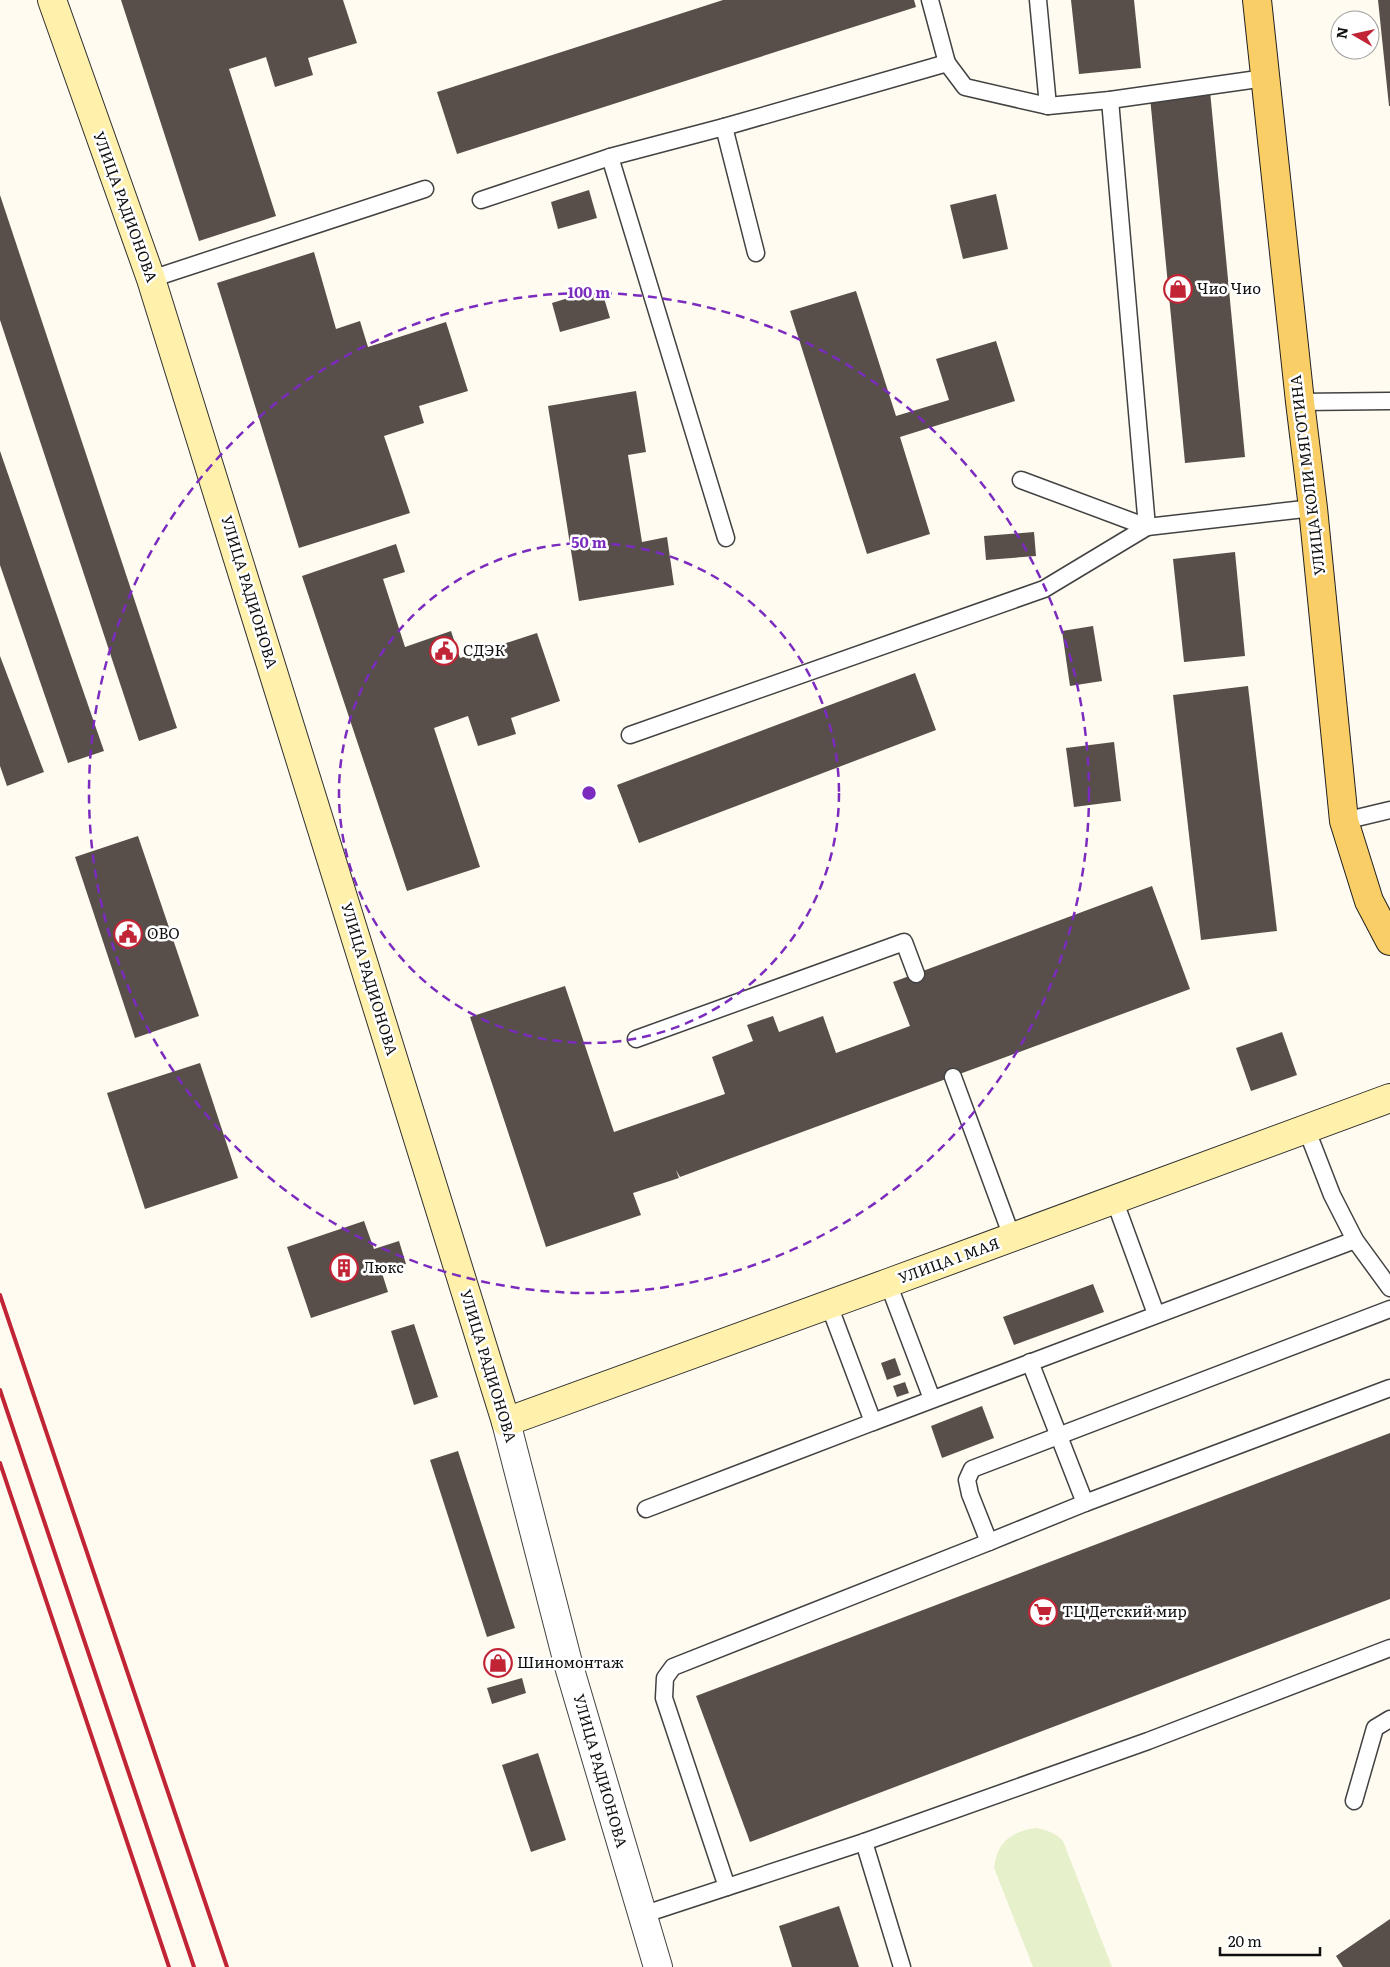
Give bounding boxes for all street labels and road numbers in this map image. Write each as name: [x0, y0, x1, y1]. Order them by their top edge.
street label: УЛИЦА РАДИОНОВА: [88, 128, 164, 285]
street label: УЛИЦА КОЛИ МЯГОТИНА: [1283, 374, 1330, 577]
street label: УЛИЦА РАДИОНОВА: [216, 512, 285, 671]
street label: УЛИЦА РАДИОНОВА: [336, 899, 405, 1058]
street label: УЛИЦА 1 МАЯ: [895, 1231, 1002, 1289]
street label: УЛИЦА РАДИОНОВА: [455, 1286, 524, 1445]
street label: УЛИЦА РАДИОНОВА: [568, 1691, 634, 1850]

